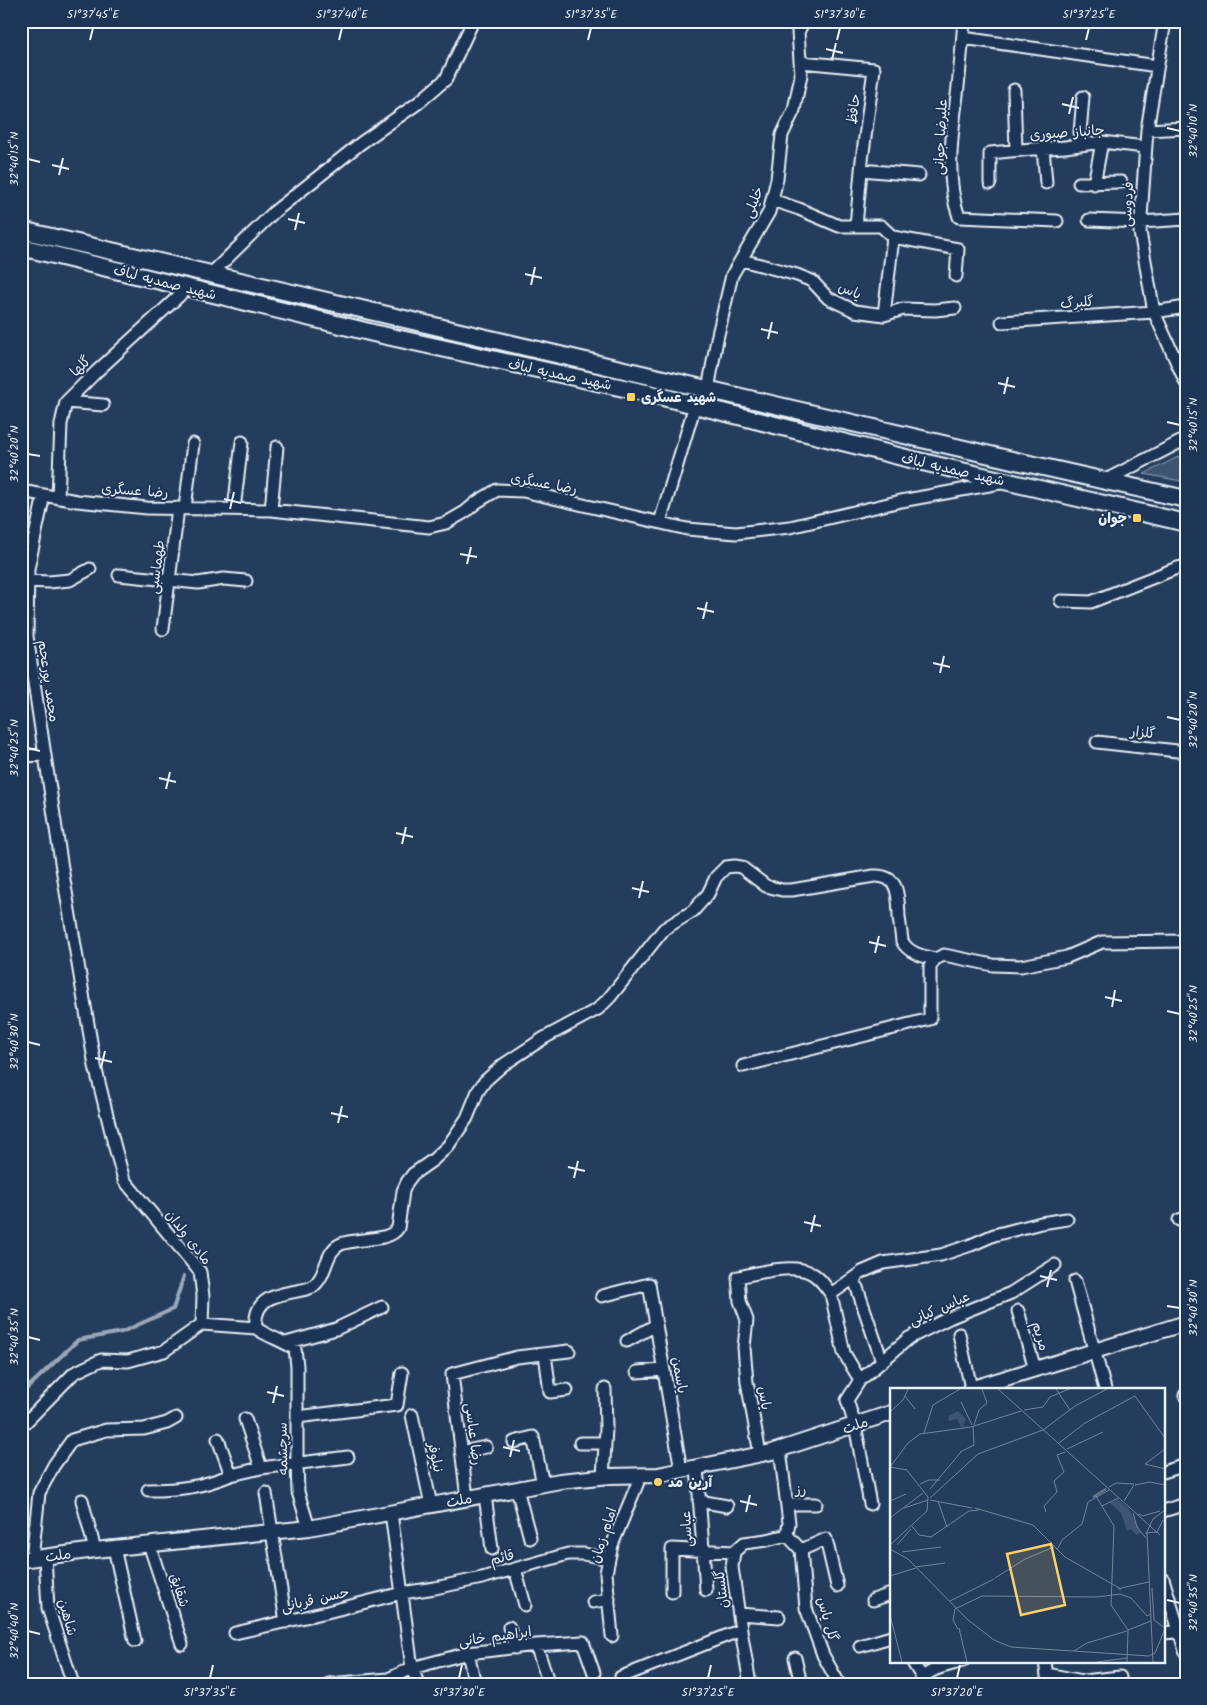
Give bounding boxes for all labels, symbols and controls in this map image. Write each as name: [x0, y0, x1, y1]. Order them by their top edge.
text: 51°37'45"E: [67, 5, 120, 24]
text: 51°37'40"E: [316, 5, 369, 24]
text: 51°37'35"E: [565, 5, 618, 24]
text: 51°37'30"E: [814, 5, 867, 24]
text: 51°37'25"E: [1063, 5, 1116, 24]
street label: حافظ: [841, 93, 867, 126]
street label: علیرضا جوانی: [928, 99, 954, 176]
text: 32°40'10"N: [1184, 104, 1203, 158]
street label: جانباز صبوری: [1029, 119, 1105, 147]
text: 32°40'15"N: [5, 132, 24, 186]
street label: فردوسی: [1116, 181, 1140, 227]
street label: خلیلی: [738, 183, 770, 221]
street label: شهید صمدیه لباف: [111, 260, 219, 306]
street label: یاس: [834, 276, 865, 306]
street label: گلبرگ: [1059, 291, 1095, 315]
street label: گلها: [65, 351, 96, 382]
street label: شهید صمدیه لباف: [506, 353, 614, 397]
place label: شهید عسگری: [641, 387, 716, 409]
marker: شهید عسگری: [625, 391, 637, 403]
text: 32°40'15"N: [1184, 398, 1203, 452]
text: 32°40'20"N: [5, 425, 24, 483]
street label: شهید صمدیه لباف: [899, 447, 1007, 493]
street label: رضا عسگری: [509, 467, 579, 501]
street label: رضا عسگری: [101, 478, 169, 504]
place label: جوان: [1098, 508, 1127, 530]
marker: جوان: [1131, 512, 1143, 524]
street label: طهماسبی: [143, 539, 171, 595]
street label: محمد پورعجم: [31, 639, 65, 724]
text: 32°40'20"N: [1184, 691, 1203, 749]
text: 32°40'25"N: [5, 719, 24, 777]
street label: گلزار: [1128, 721, 1157, 745]
text: 32°40'25"N: [1184, 985, 1203, 1043]
text: 32°40'30"N: [5, 1013, 24, 1071]
street label: مادی ولدان: [160, 1205, 217, 1270]
text: 32°40'30"N: [1184, 1279, 1203, 1337]
street label: عباس کیانی: [905, 1286, 973, 1332]
text: 32°40'35"N: [5, 1308, 24, 1366]
street label: مریم: [1025, 1319, 1055, 1354]
street label: یاسمن: [665, 1355, 693, 1395]
street label: یاس: [751, 1385, 777, 1412]
inset map: [890, 1388, 1164, 1662]
street label: رضا عباسی: [458, 1402, 488, 1467]
street label: ملت: [840, 1411, 871, 1441]
street label: سرچشمه: [272, 1422, 294, 1476]
street label: نیلوفر: [421, 1439, 449, 1474]
place label: آرین مد: [668, 1472, 713, 1494]
marker: آرین مد: [652, 1476, 664, 1488]
street label: رز: [794, 1479, 807, 1501]
street label: ملت: [444, 1488, 474, 1514]
street label: امام زمان: [585, 1505, 623, 1566]
street label: عباسی: [675, 1510, 699, 1548]
street label: ملت: [44, 1543, 72, 1569]
street label: قائم: [488, 1544, 517, 1572]
street label: گلستان: [709, 1568, 735, 1610]
street label: شقایق: [163, 1571, 195, 1610]
text: 32°40'35"N: [1184, 1574, 1203, 1632]
street label: حسن قربانی: [279, 1581, 352, 1619]
street label: گل یاس: [810, 1594, 844, 1644]
street label: شاهین: [51, 1596, 83, 1638]
text: 32°40'40"N: [5, 1603, 24, 1659]
street label: ابراهیم خانی: [457, 1621, 533, 1653]
text: 51°37'35"E: [184, 1683, 237, 1702]
text: 51°37'30"E: [433, 1683, 486, 1702]
text: 51°37'25"E: [682, 1683, 735, 1702]
text: 51°37'20"E: [931, 1683, 984, 1702]

